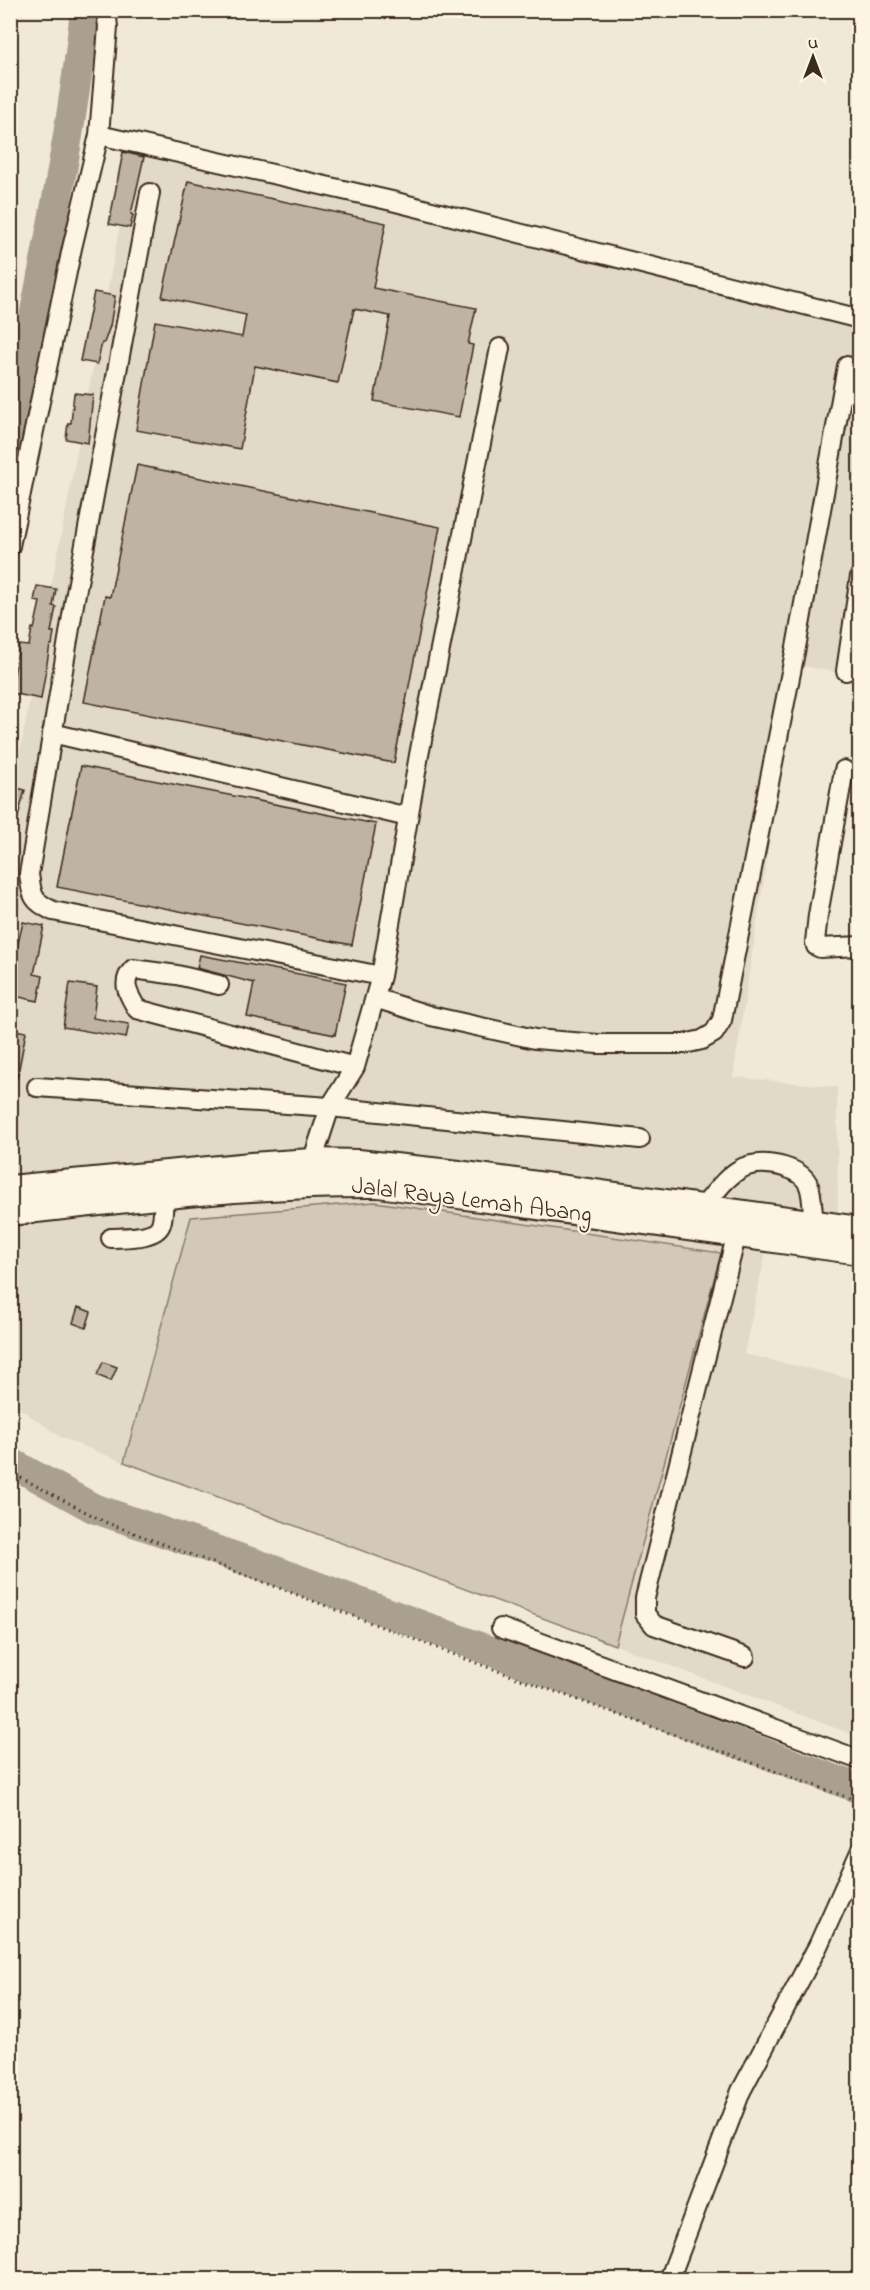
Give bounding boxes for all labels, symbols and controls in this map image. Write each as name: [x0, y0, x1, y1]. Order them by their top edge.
north arrow: [783, 27, 843, 87]
text: U: [808, 32, 818, 56]
street label: Jalal Raya Lemah Abang: [349, 1169, 594, 1235]

